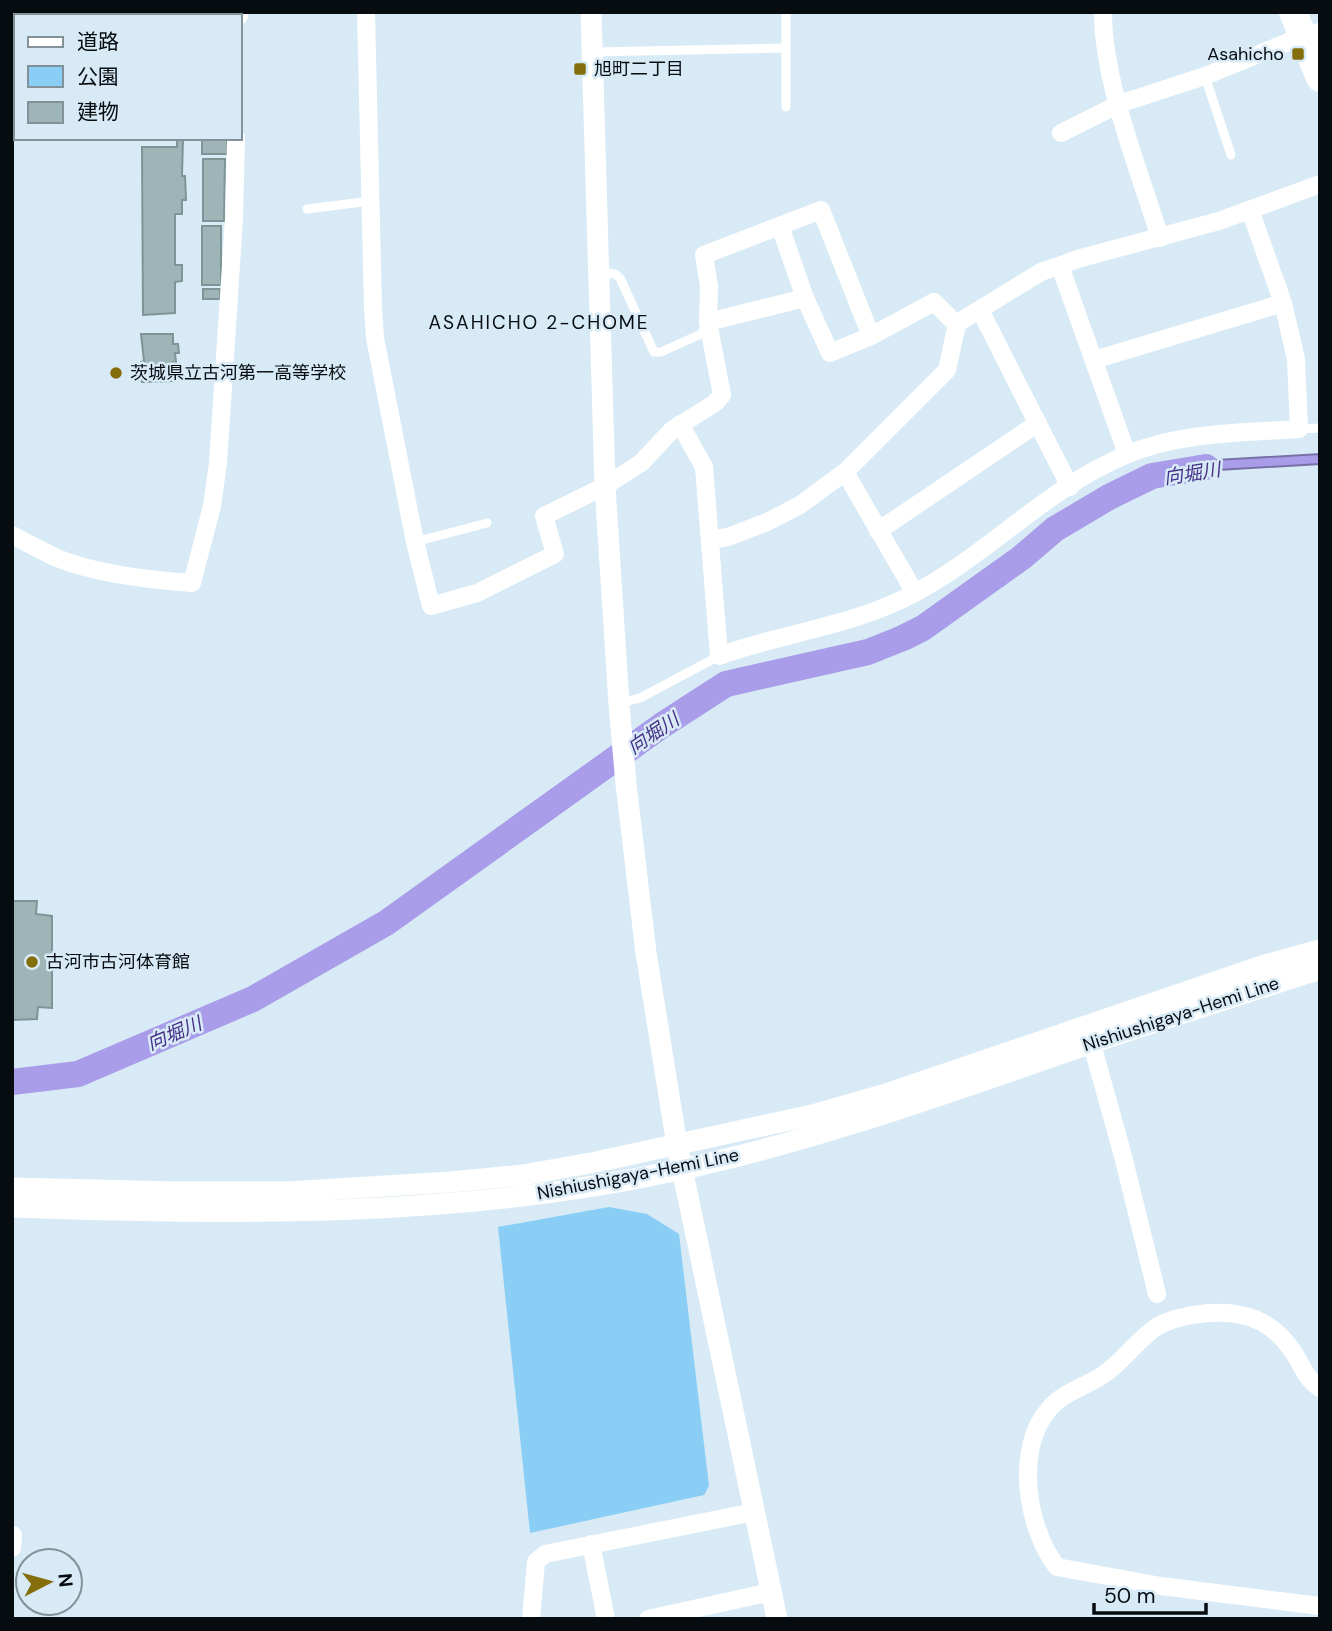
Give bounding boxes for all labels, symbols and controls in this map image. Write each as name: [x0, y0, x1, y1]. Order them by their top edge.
legend: [14, 14, 242, 140]
text: 道路: [77, 28, 119, 56]
place label: Asahicho: [1207, 42, 1284, 66]
marker: Asahicho: [1290, 46, 1306, 62]
place label: 旭町二丁目: [594, 57, 684, 81]
marker: 旭町二丁目: [572, 61, 588, 77]
text: 公園: [77, 63, 119, 91]
text: 建物: [77, 98, 119, 126]
district label: ASAHICHO 2-CHOME: [428, 310, 650, 335]
place label: 茨城県立古河第一高等学校: [130, 361, 346, 385]
marker: 茨城県立古河第一高等学校: [108, 365, 124, 381]
water label: 向堀川: [1162, 456, 1224, 490]
water label: 向堀川: [623, 706, 686, 760]
place label: 古河市古河体育館: [46, 950, 190, 974]
marker: 古河市古河体育館: [24, 954, 40, 970]
street label: Nishiushigaya-Hemi Line: [1080, 971, 1282, 1057]
water label: 向堀川: [143, 1010, 207, 1056]
street label: Nishiushigaya-Hemi Line: [535, 1143, 741, 1205]
north arrow: [14, 1547, 84, 1617]
text: N: [52, 1572, 79, 1588]
scale bar: [1094, 1572, 1206, 1616]
text: 50 m: [1104, 1582, 1155, 1610]

